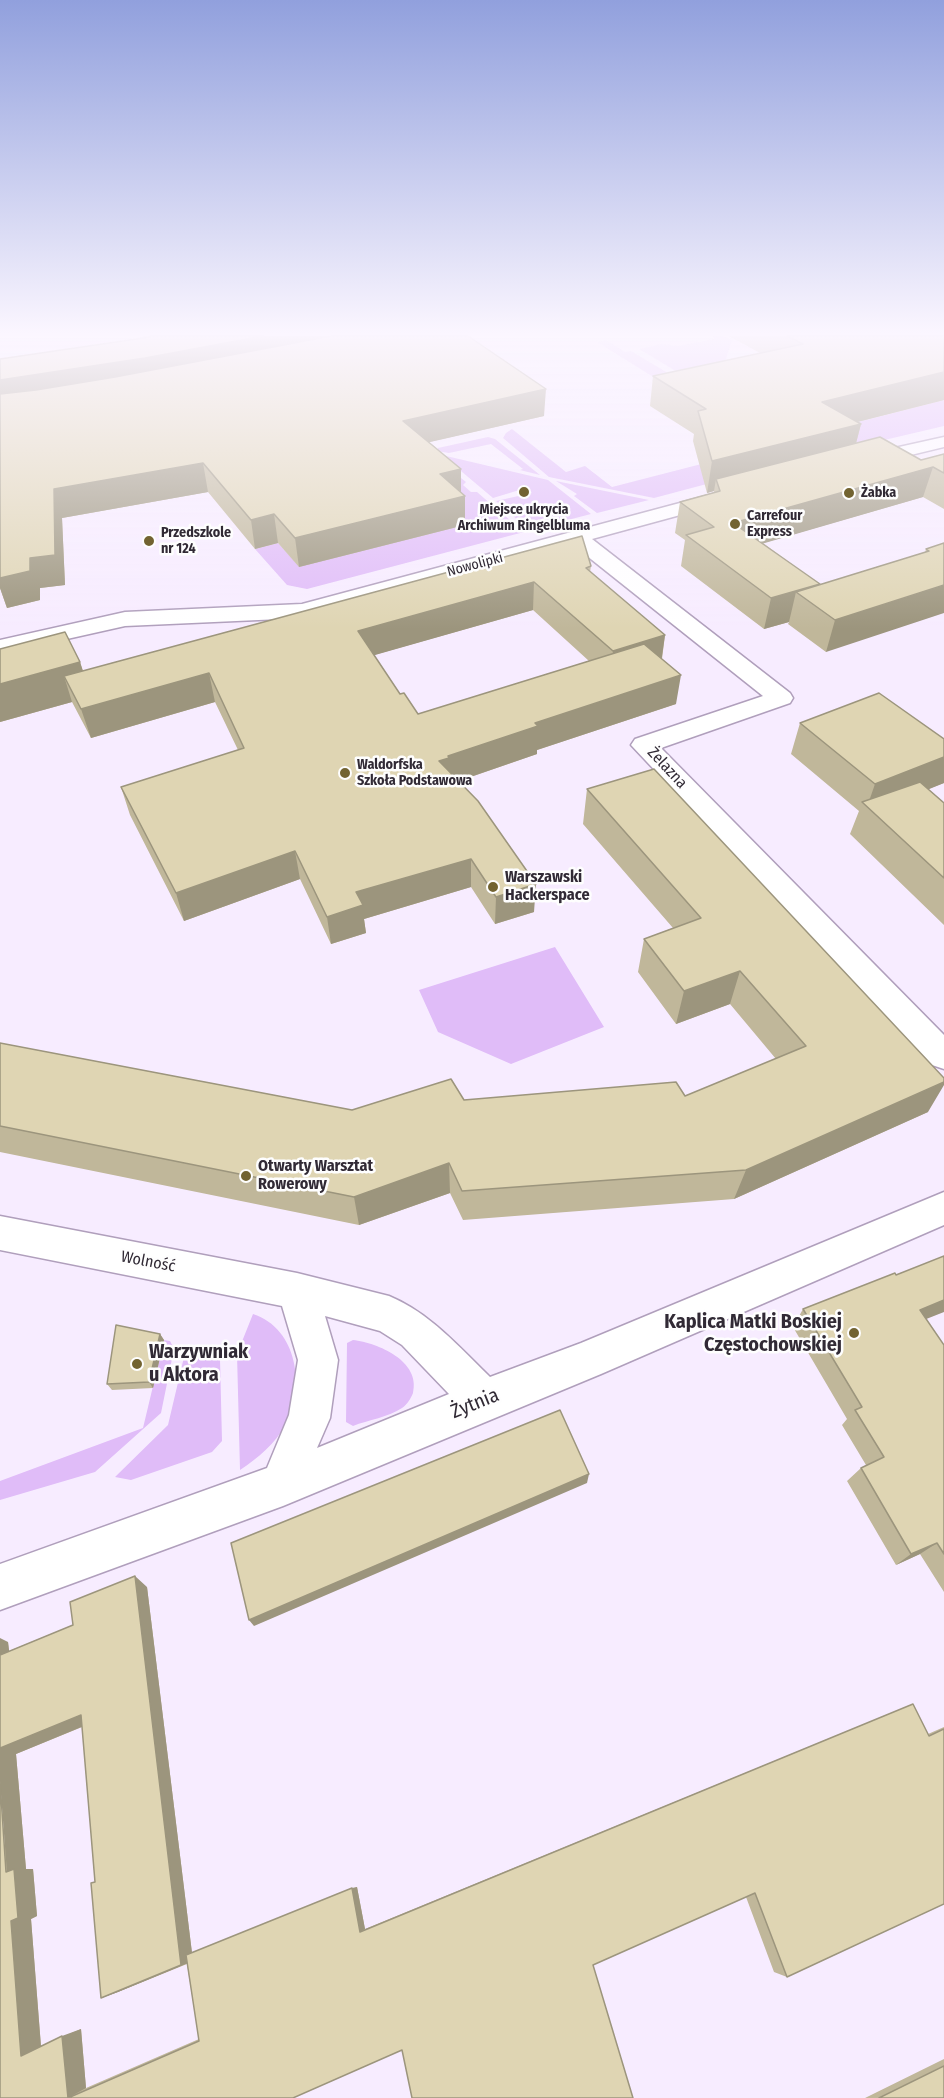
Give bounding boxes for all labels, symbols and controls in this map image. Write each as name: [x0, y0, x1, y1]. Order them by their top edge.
marker: Miejsce ukrycia Archiwum Ringelbluma: [517, 485, 531, 499]
place label: Żabka: [861, 485, 896, 501]
marker: Żabka: [842, 486, 856, 500]
place label: Miejsce ukrycia Archiwum Ringelbluma: [458, 502, 590, 534]
place label: Carrefour Express: [747, 508, 802, 540]
marker: Carrefour Express: [728, 517, 742, 531]
place label: Przedszkole nr 124: [161, 525, 231, 558]
marker: Przedszkole nr 124: [142, 534, 156, 548]
street label: Nowolipki: [445, 549, 505, 581]
street label: Żelazna: [643, 743, 691, 793]
place label: Waldorfska Szkoła Podstawowa: [357, 757, 472, 790]
marker: Waldorfska Szkoła Podstawowa: [338, 766, 352, 780]
place label: Warszawski Hackerspace: [505, 868, 590, 906]
marker: Warszawski Hackerspace: [486, 880, 500, 894]
place label: Otwarty Warsztat Rowerowy: [258, 1157, 373, 1195]
marker: Otwarty Warsztat Rowerowy: [239, 1169, 253, 1183]
street label: Wolność: [119, 1247, 177, 1277]
place label: Kaplica Matki Boskiej Częstochowskiej: [664, 1310, 842, 1357]
marker: Kaplica Matki Boskiej Częstochowskiej: [847, 1326, 861, 1340]
place label: Warzywniak u Aktora: [149, 1340, 248, 1387]
marker: Warzywniak u Aktora: [130, 1357, 144, 1371]
street label: Żytnia: [447, 1384, 503, 1424]

